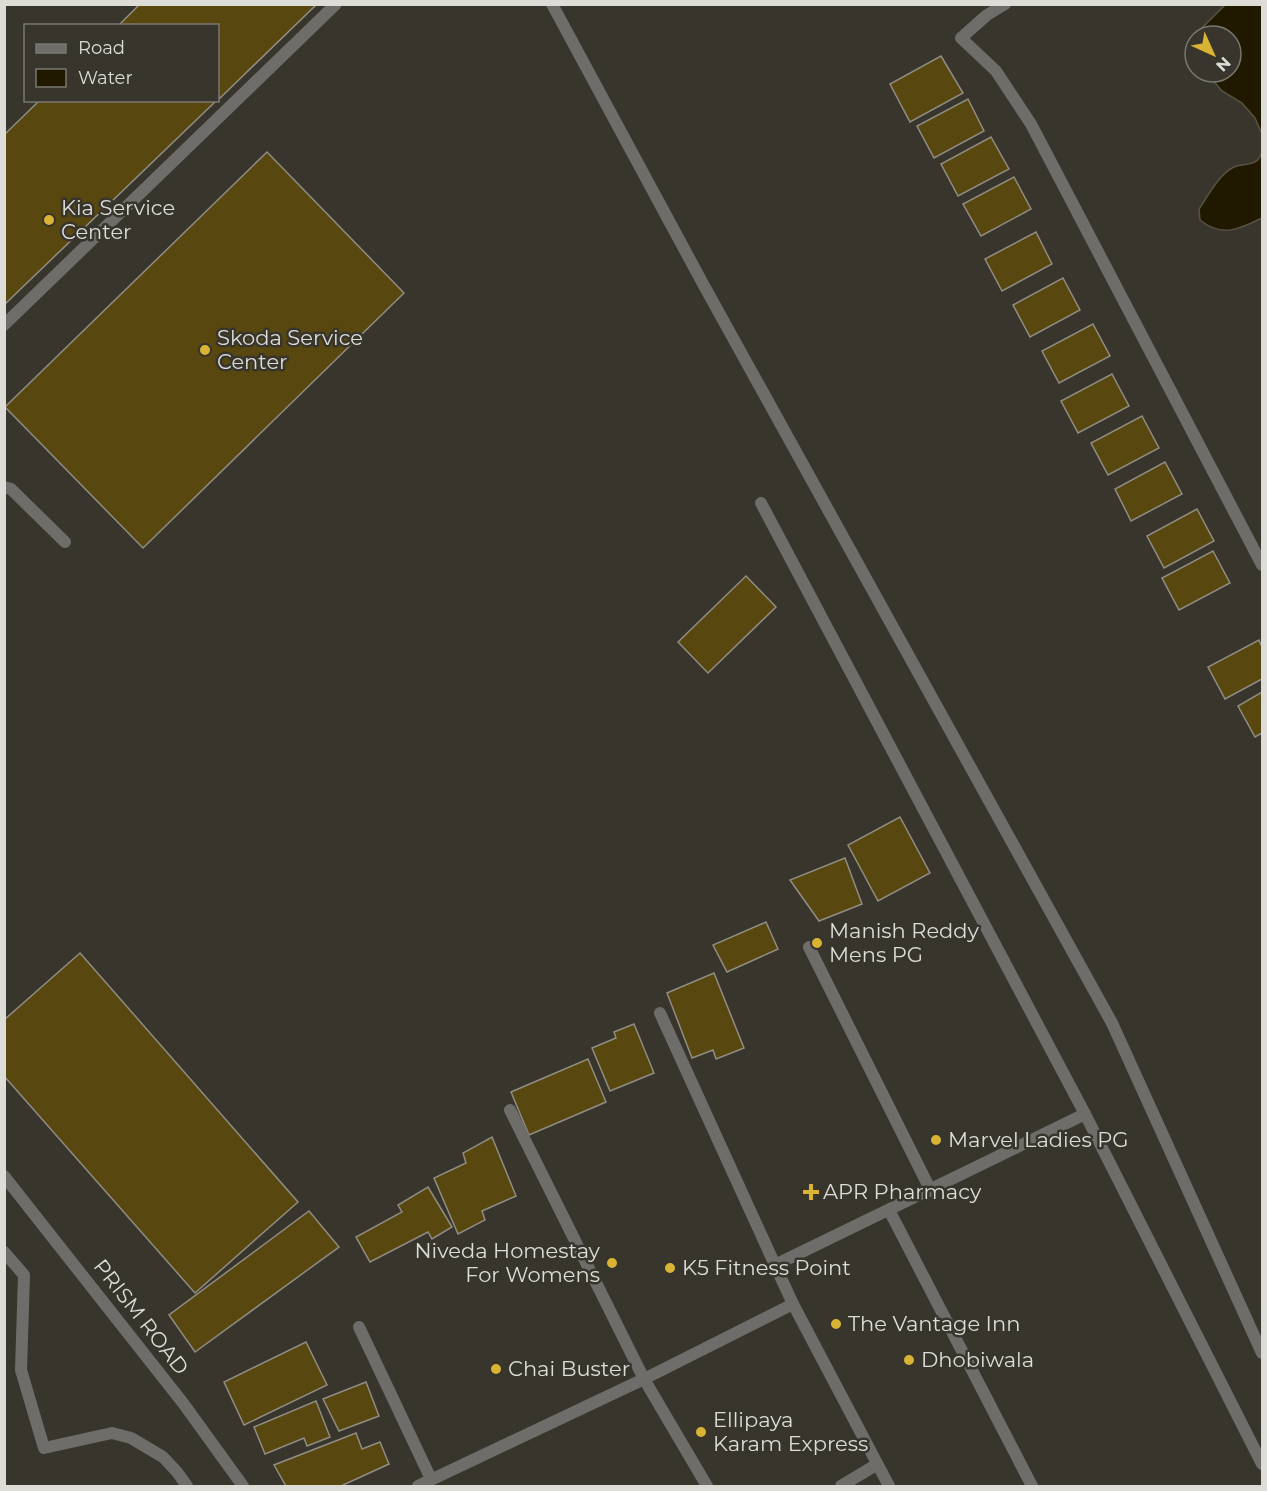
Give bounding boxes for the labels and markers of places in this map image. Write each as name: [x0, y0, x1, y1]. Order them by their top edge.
place label: Kia Service Center: [61, 195, 175, 244]
marker: Kia Service Center: [42, 213, 56, 227]
place label: Skoda Service Center: [217, 325, 363, 374]
marker: Skoda Service Center: [198, 343, 212, 357]
place label: Manish Reddy Mens PG: [829, 918, 979, 967]
marker: Manish Reddy Mens PG: [810, 936, 824, 950]
place label: Marvel Ladies PG: [948, 1127, 1128, 1152]
marker: Marvel Ladies PG: [929, 1133, 943, 1147]
place label: APR Pharmacy: [823, 1179, 982, 1204]
marker: APR Pharmacy: [804, 1185, 818, 1199]
place label: Niveda Homestay For Womens: [414, 1238, 601, 1287]
place label: K5 Fitness Point: [682, 1255, 851, 1280]
marker: Niveda Homestay For Womens: [605, 1256, 619, 1270]
marker: K5 Fitness Point: [663, 1261, 677, 1275]
place label: The Vantage Inn: [848, 1311, 1020, 1336]
marker: The Vantage Inn: [829, 1317, 843, 1331]
place label: Dhobiwala: [921, 1347, 1034, 1372]
marker: Dhobiwala: [902, 1353, 916, 1367]
place label: Chai Buster: [508, 1356, 630, 1381]
marker: Chai Buster: [489, 1362, 503, 1376]
place label: Ellipaya Karam Express: [713, 1407, 868, 1456]
marker: Ellipaya Karam Express: [694, 1425, 708, 1439]

